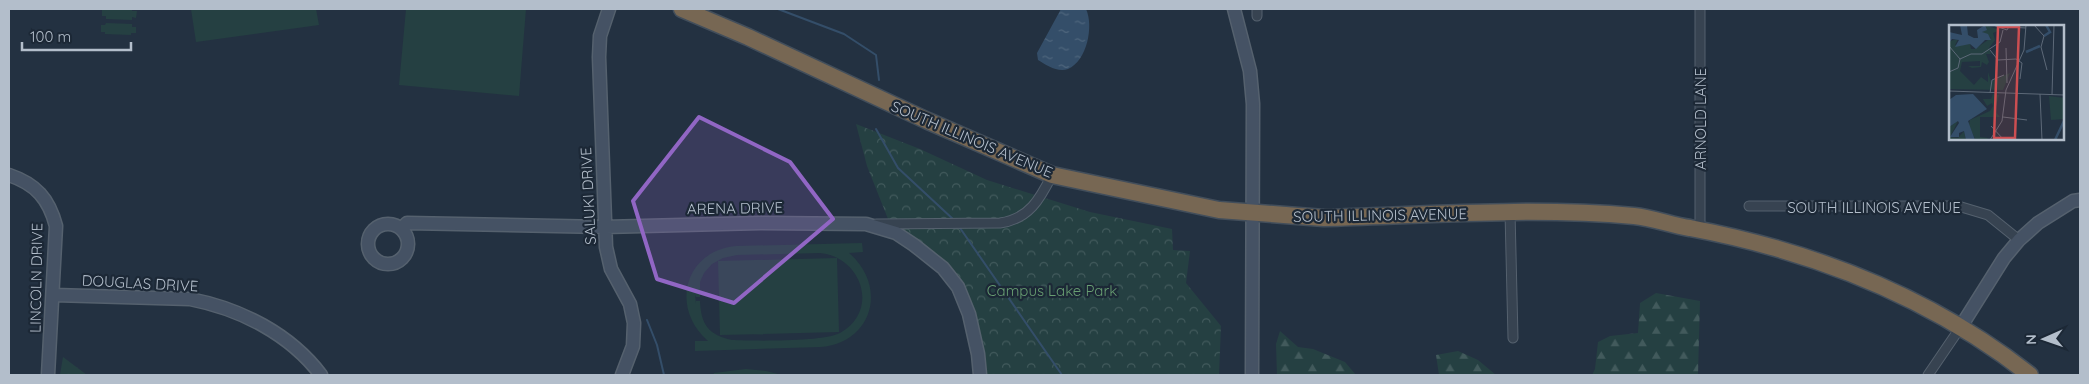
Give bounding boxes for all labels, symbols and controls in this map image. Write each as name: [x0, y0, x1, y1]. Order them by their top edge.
scale bar: [22, 20, 131, 52]
inset map: [1949, 25, 2064, 140]
text: 100 m: [30, 27, 71, 46]
street label: ARNOLD LANE: [1691, 68, 1710, 170]
street label: SOUTH ILLINOIS AVENUE: [888, 96, 1056, 182]
street label: SALUKI DRIVE: [576, 147, 600, 245]
street label: ARENA DRIVE: [687, 198, 783, 218]
street label: SOUTH ILLINOIS AVENUE: [1787, 198, 1961, 217]
street label: SOUTH ILLINOIS AVENUE: [1293, 204, 1467, 226]
street label: LINCOLN DRIVE: [26, 223, 46, 333]
street label: DOUGLAS DRIVE: [81, 270, 199, 296]
park label: Campus Lake Park: [987, 281, 1117, 300]
north arrow: [2019, 314, 2069, 364]
text: N: [2022, 334, 2040, 345]

